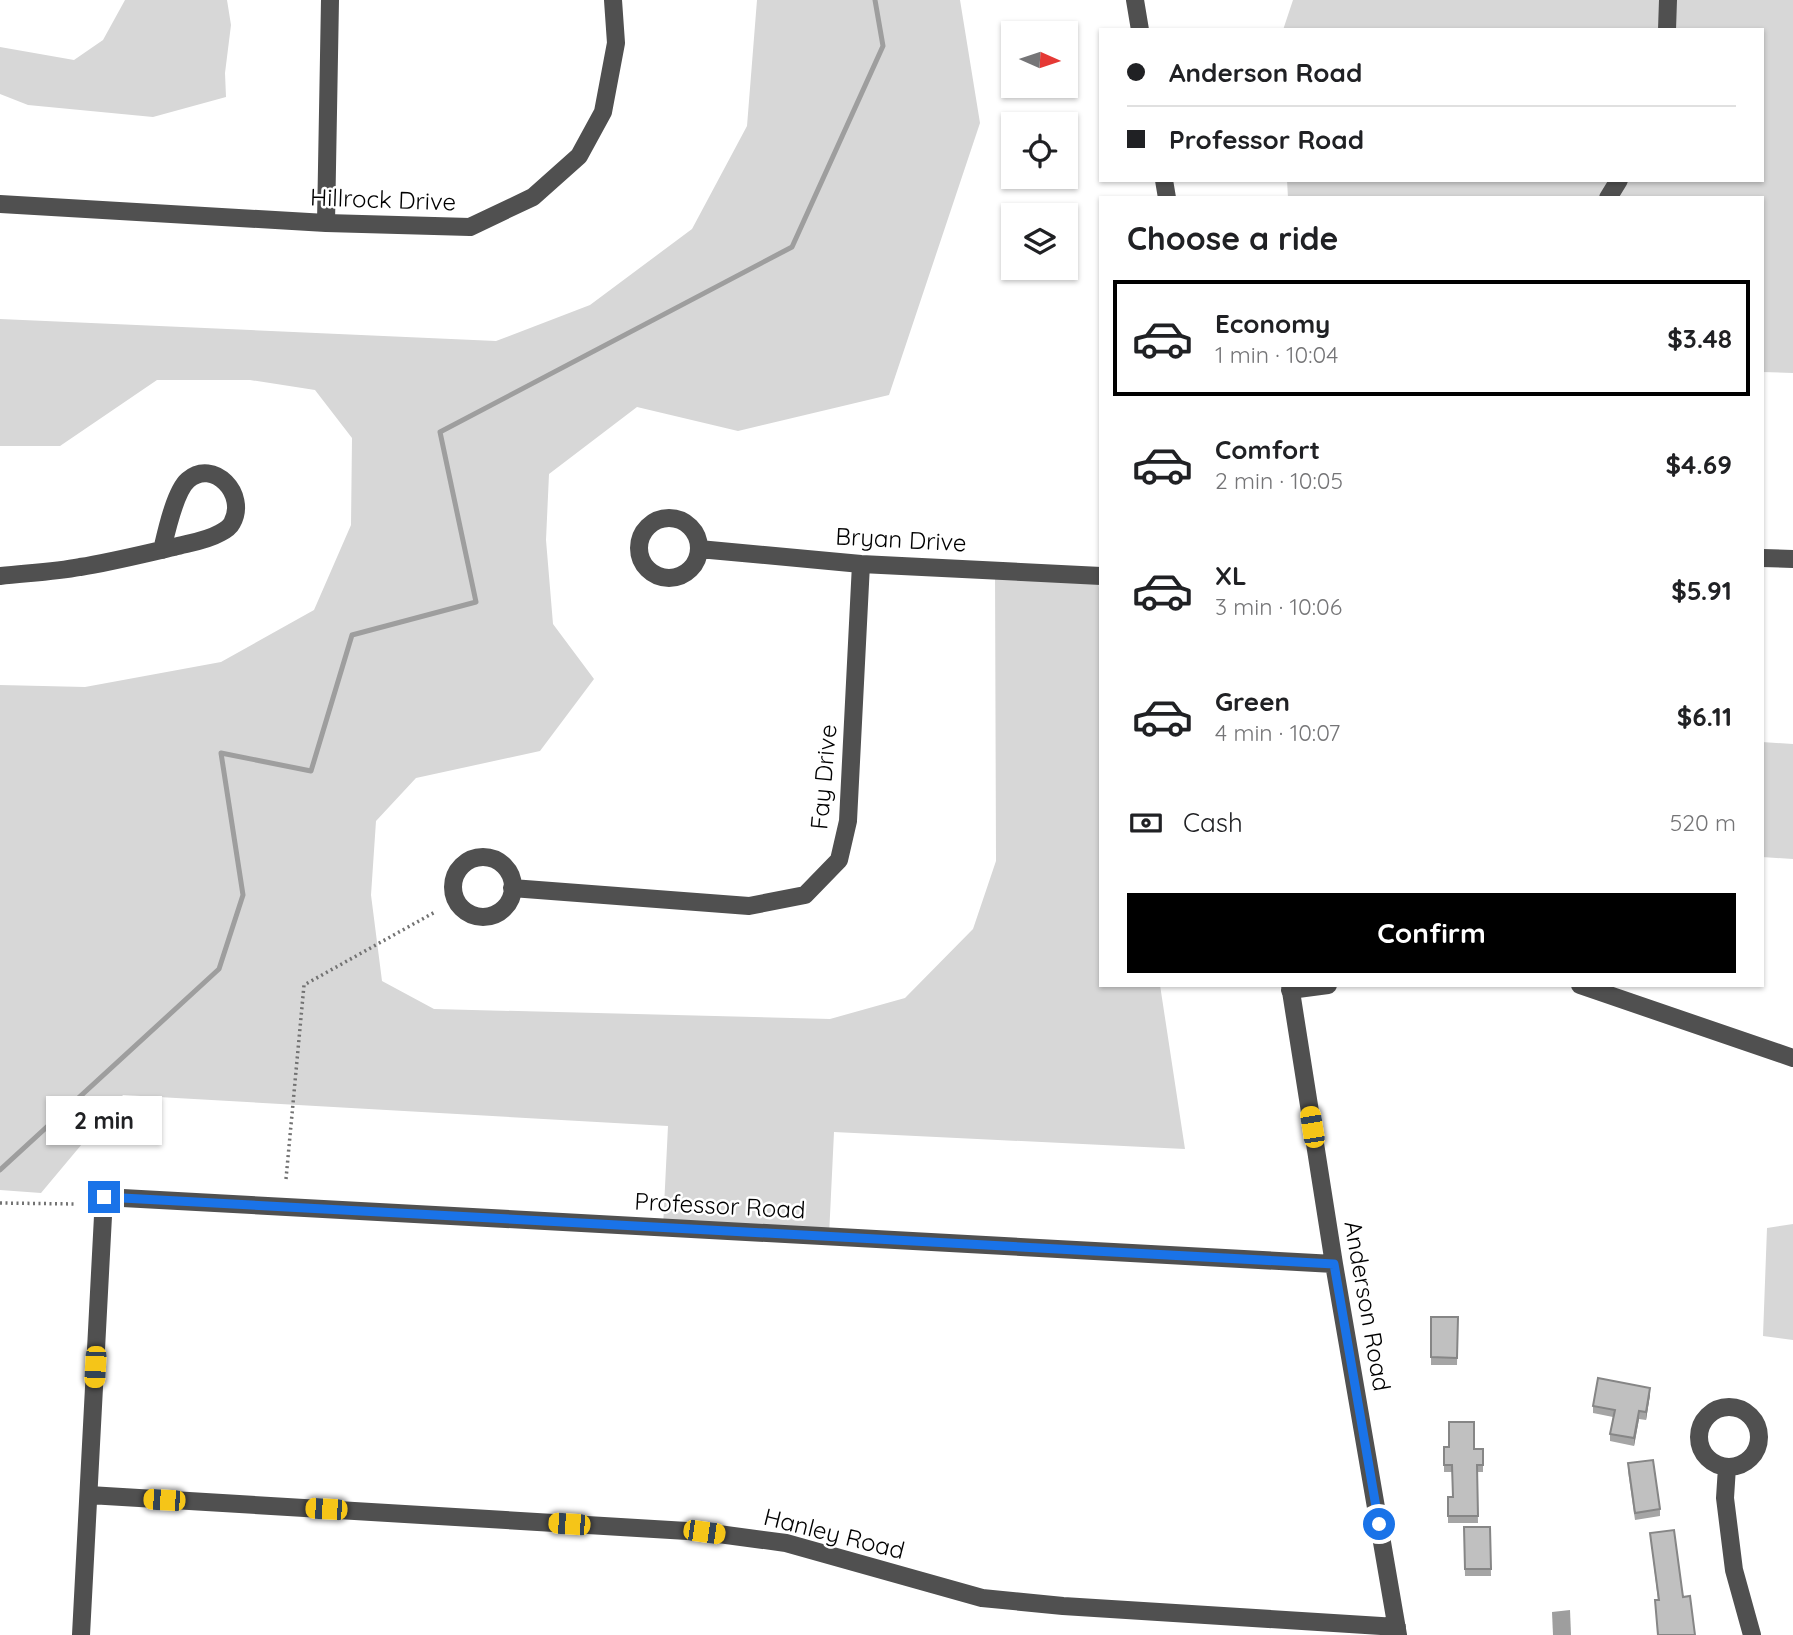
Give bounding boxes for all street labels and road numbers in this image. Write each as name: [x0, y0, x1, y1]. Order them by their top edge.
street label: Hillrock Drive: [309, 181, 457, 217]
street label: Bryan Drive: [835, 521, 967, 557]
street label: Fay Drive: [803, 723, 843, 831]
street label: Professor Road: [634, 1186, 806, 1224]
street label: Anderson Road: [1338, 1218, 1398, 1393]
street label: Hanley Road: [761, 1501, 908, 1565]

